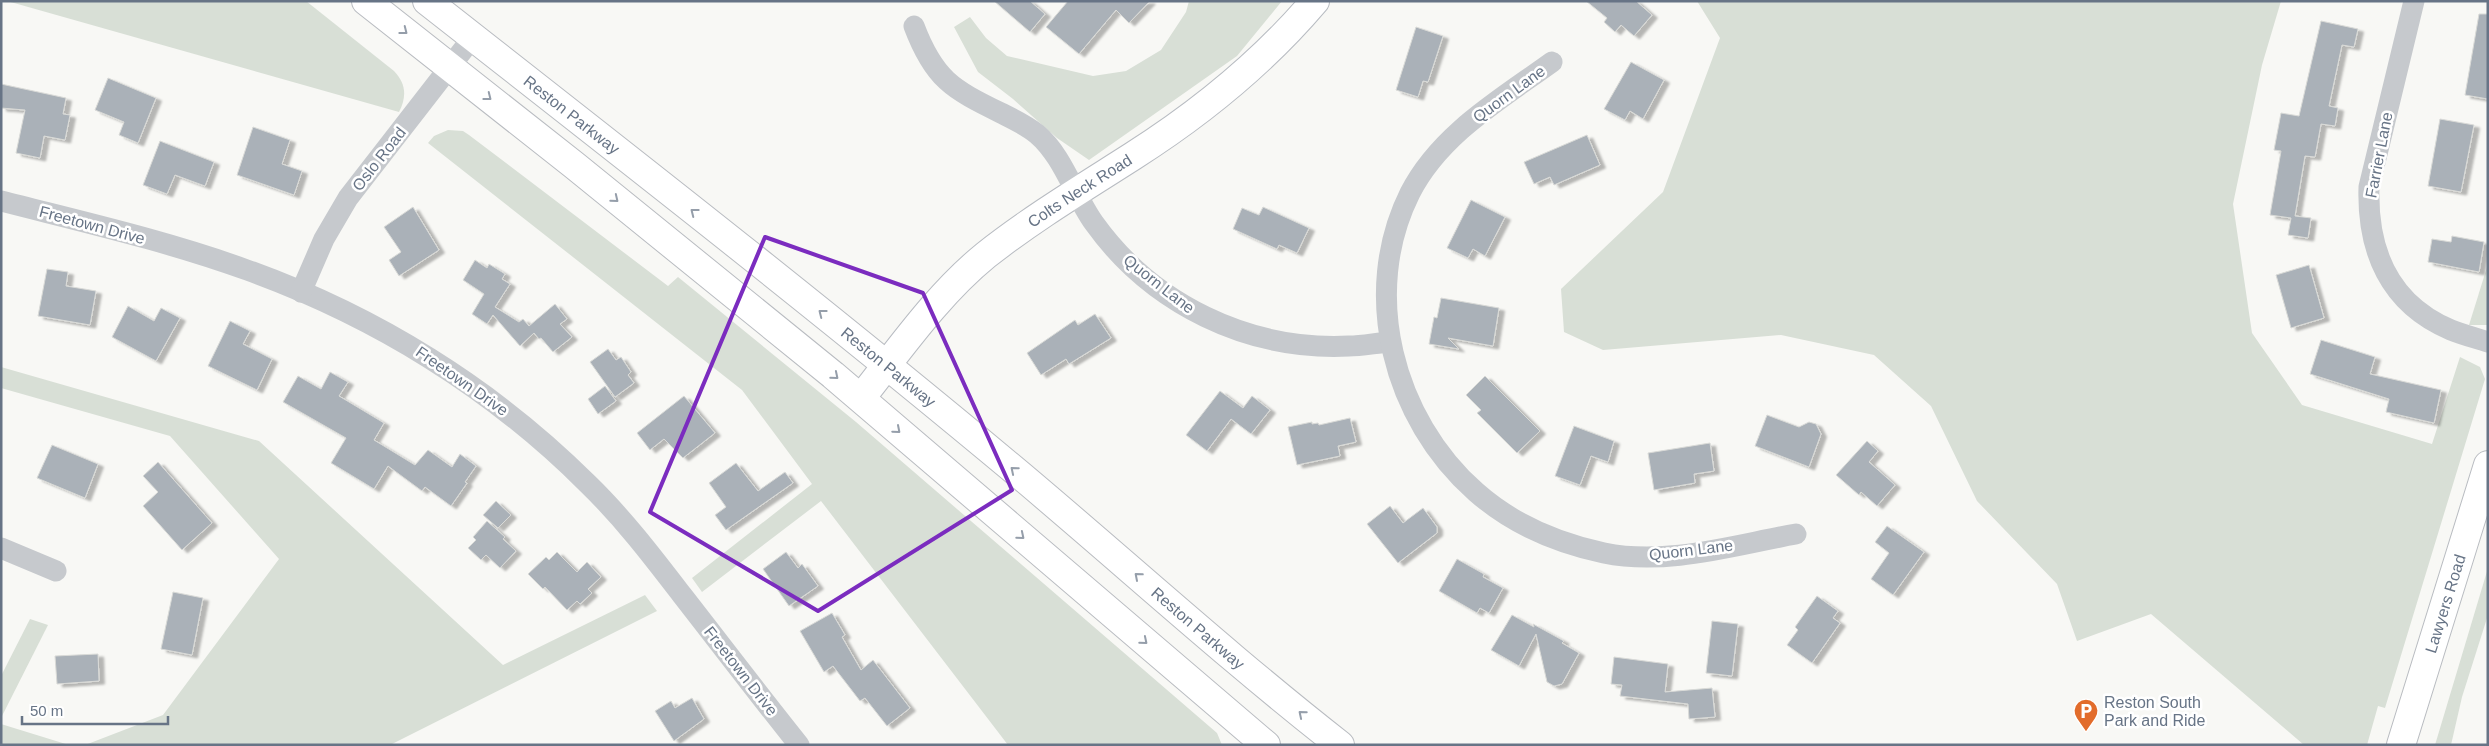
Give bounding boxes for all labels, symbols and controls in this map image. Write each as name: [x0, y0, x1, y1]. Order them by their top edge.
one-way arrow: [398, 26, 407, 34]
street label: Quorn Lane: [1470, 62, 1548, 126]
street label: Reston Parkway: [521, 72, 623, 157]
one-way arrow: [483, 92, 492, 101]
street label: Farrier Lane: [2362, 111, 2396, 199]
street label: Oslo Road: [349, 124, 409, 194]
street label: Colts Neck Road: [1024, 151, 1135, 230]
one-way arrow: [610, 193, 619, 202]
street label: Freetown Drive: [37, 203, 147, 247]
one-way arrow: [690, 209, 700, 218]
street label: Quorn Lane: [1120, 251, 1198, 317]
one-way arrow: [818, 309, 827, 318]
street label: Reston Parkway: [838, 323, 939, 410]
street label: Freetown Drive: [413, 343, 511, 419]
one-way arrow: [829, 371, 838, 379]
one-way arrow: [892, 424, 901, 433]
one-way arrow: [1011, 467, 1020, 476]
one-way arrow: [1015, 530, 1024, 539]
street label: Quorn Lane: [1648, 536, 1734, 564]
street label: Lawyers Road: [2422, 552, 2468, 655]
one-way arrow: [1134, 572, 1143, 581]
street label: Reston Parkway: [1148, 584, 1248, 672]
street label: Freetown Drive: [701, 623, 781, 719]
one-way arrow: [1139, 635, 1148, 644]
scale bar: [22, 694, 169, 726]
place label: Reston South Park and Ride: [2104, 694, 2205, 729]
parking icon: Reston South Park and Ride: [2073, 698, 2099, 732]
text: 50 m: [30, 702, 63, 719]
one-way arrow: [1299, 712, 1308, 720]

